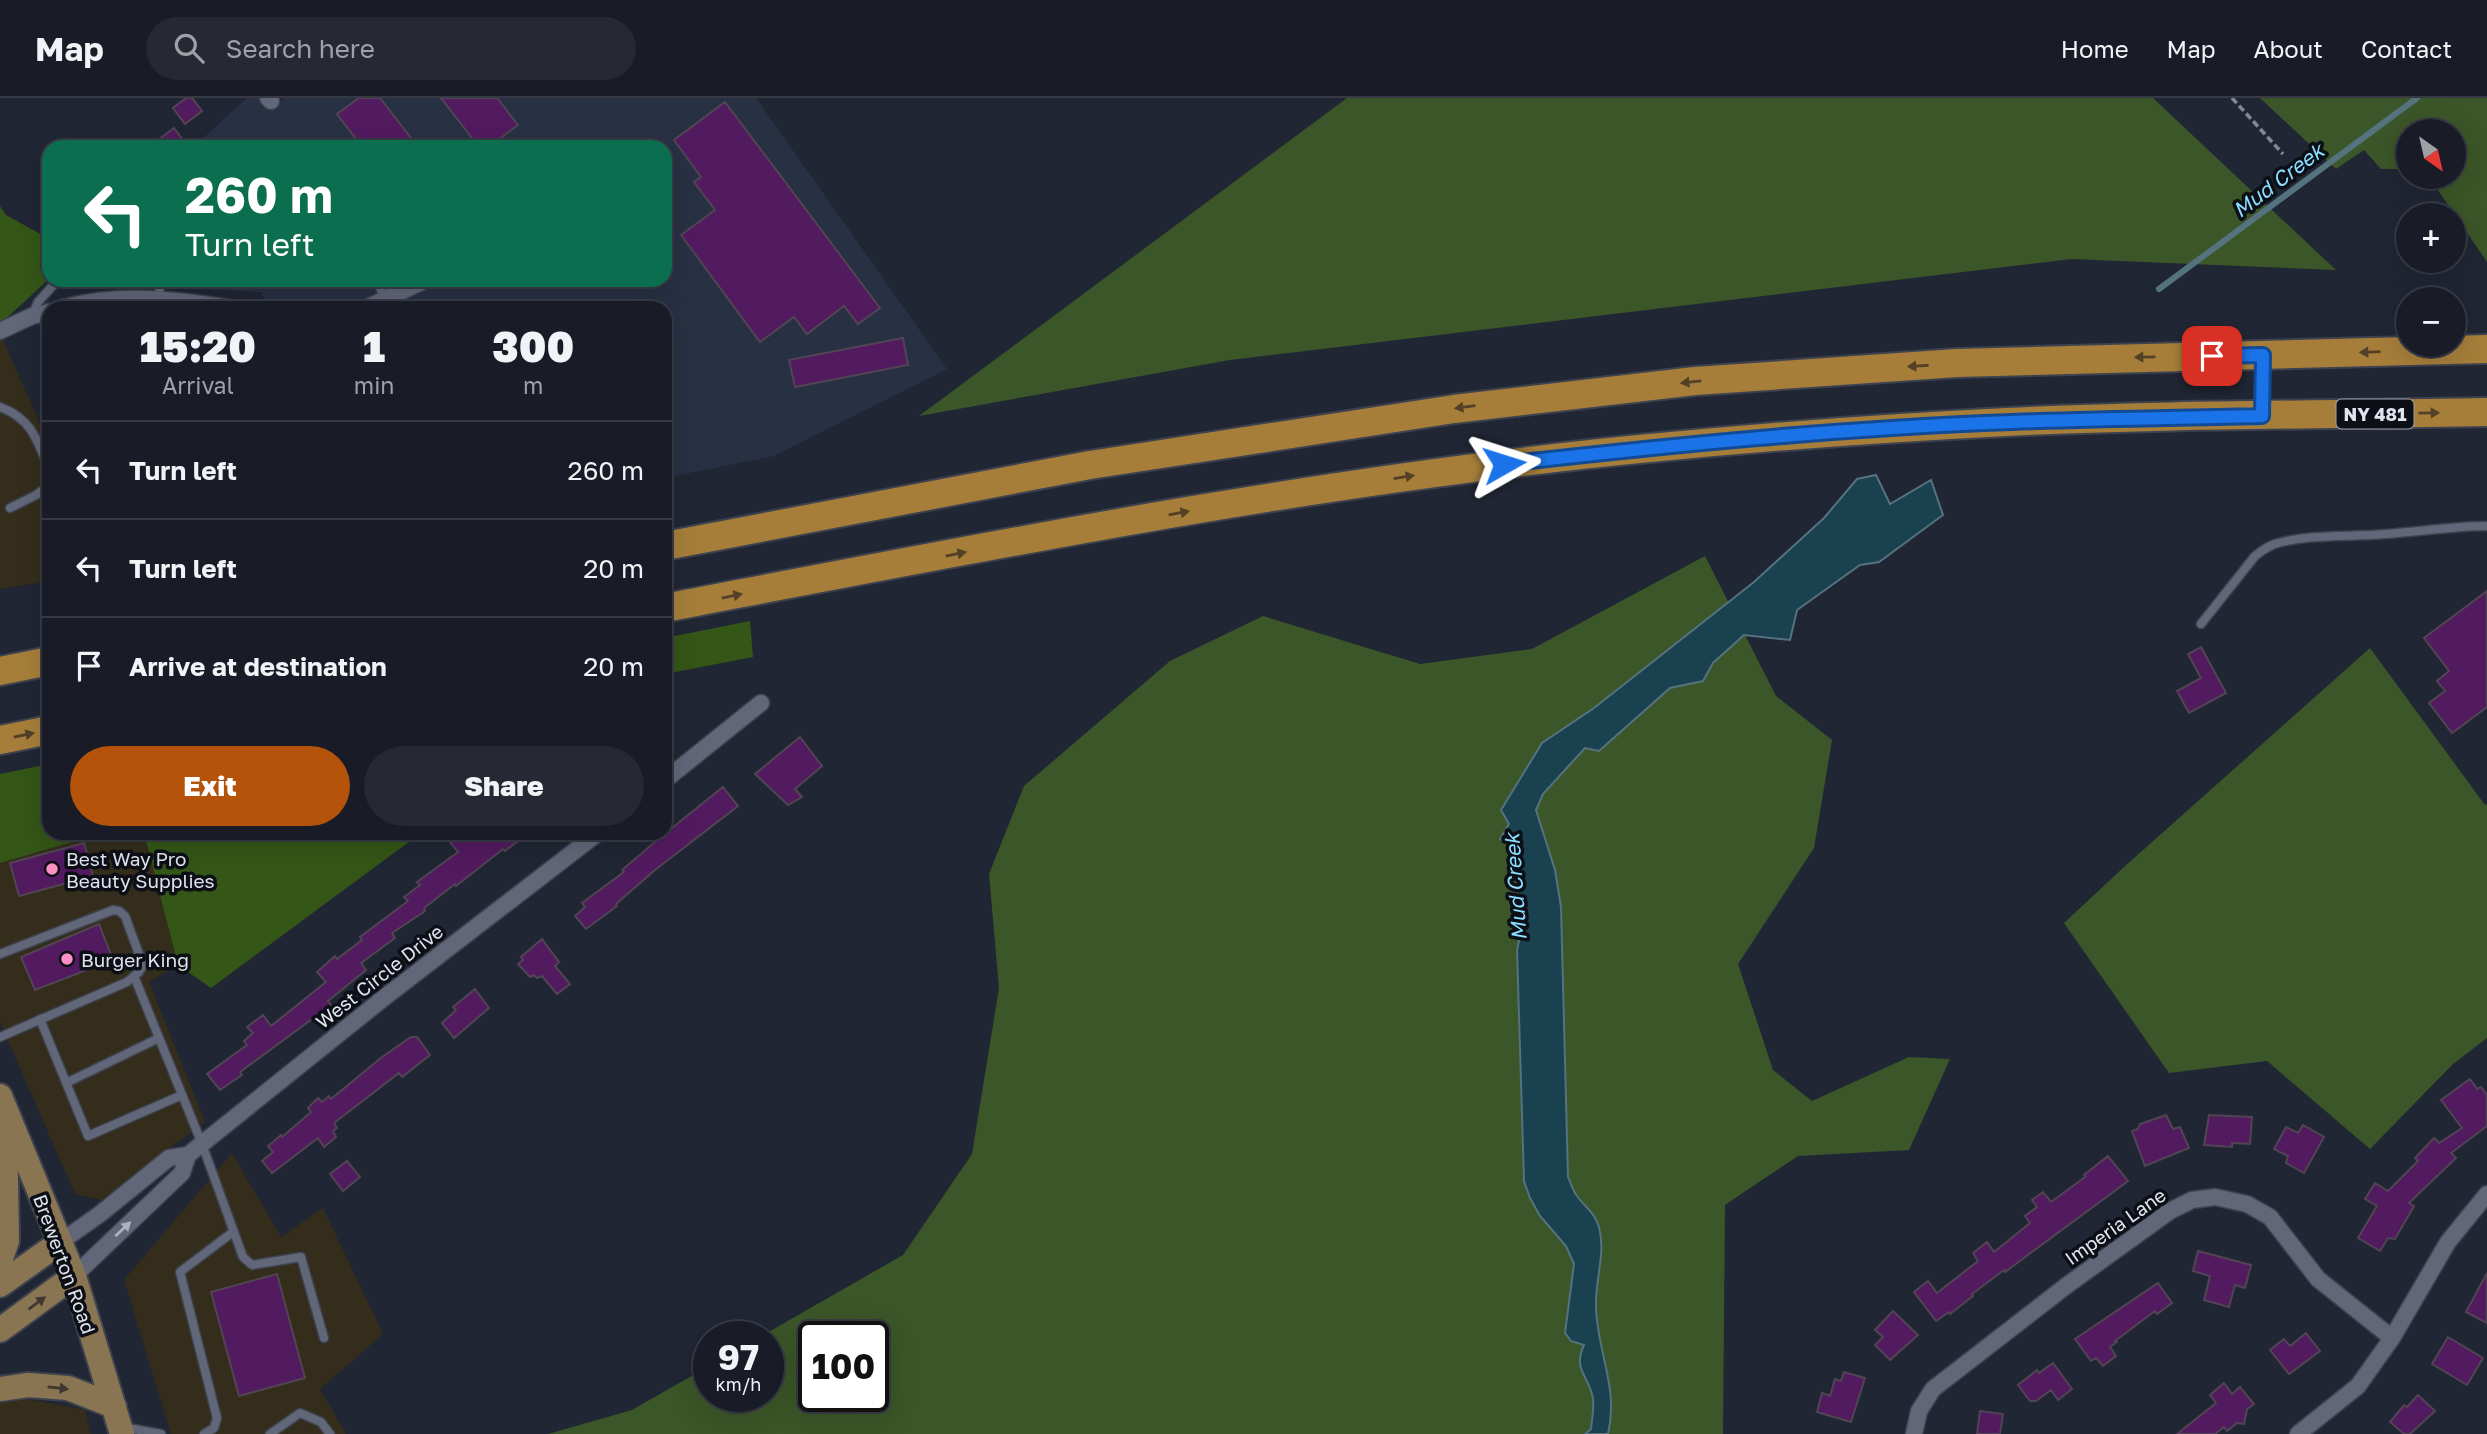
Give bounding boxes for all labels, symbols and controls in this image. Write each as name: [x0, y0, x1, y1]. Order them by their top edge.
search box: [146, 17, 636, 80]
text: Map: [35, 29, 104, 68]
icon: search: [170, 29, 208, 67]
text: Search here: [226, 33, 375, 64]
text: Home: [2061, 34, 2129, 63]
text: Map: [2167, 34, 2216, 63]
text: About: [2254, 34, 2323, 63]
text: Contact: [2361, 34, 2452, 63]
north arrow: [2396, 119, 2466, 189]
map controls: [2396, 119, 2466, 357]
water label: Mud Creek: [2227, 136, 2330, 223]
text: 260 m: [185, 165, 333, 224]
icon: left: [70, 168, 161, 259]
button: +: [2396, 203, 2466, 273]
text: Turn left: [185, 225, 314, 263]
button: −: [2396, 287, 2466, 357]
text: 15:20: [140, 321, 256, 371]
text: 1: [363, 321, 385, 371]
text: 300: [492, 321, 574, 371]
pin: [2182, 326, 2242, 386]
icon: arrive: [2193, 337, 2231, 375]
one-way arrow: [2359, 346, 2381, 357]
one-way arrow: [2134, 351, 2156, 363]
one-way arrow: [1907, 360, 1929, 371]
text: Arrival: [162, 371, 234, 399]
text: min: [354, 371, 395, 399]
text: m: [523, 371, 543, 399]
one-way arrow: [1680, 377, 1702, 388]
road number: NY 481: [2336, 400, 2414, 428]
one-way arrow: [1454, 402, 1476, 413]
one-way arrow: [2418, 407, 2440, 419]
position arrow: [1467, 427, 1541, 501]
icon: left: [70, 451, 108, 489]
text: Turn left: [129, 455, 237, 486]
text: 260 m: [568, 455, 644, 486]
one-way arrow: [1393, 471, 1415, 482]
one-way arrow: [1169, 507, 1191, 518]
icon: left: [70, 549, 108, 587]
one-way arrow: [945, 549, 967, 560]
text: Turn left: [129, 553, 237, 584]
text: 20 m: [583, 553, 644, 584]
one-way arrow: [721, 590, 743, 601]
icon: arrive: [70, 647, 108, 685]
text: Arrive at destination: [129, 651, 387, 682]
text: 20 m: [583, 651, 644, 682]
one-way arrow: [14, 730, 36, 741]
button: Exit: [70, 746, 350, 826]
button: Share: [364, 746, 644, 826]
water label: Mud Creek: [1498, 830, 1532, 941]
place label: Best Way Pro Beauty Supplies: [66, 847, 215, 892]
marker: Best Way Pro Beauty Supplies: [44, 861, 60, 877]
street label: West Circle Drive: [311, 919, 447, 1033]
place label: Burger King: [81, 948, 189, 971]
marker: Burger King: [59, 951, 75, 967]
street label: Imperia Lane: [2060, 1183, 2170, 1269]
street label: Brewerton Road: [29, 1191, 101, 1337]
one-way arrow: [114, 1221, 131, 1237]
one-way arrow: [28, 1296, 46, 1310]
speed limit sign: 100: [798, 1321, 889, 1412]
text: 97: [718, 1336, 759, 1378]
text: km/h: [716, 1373, 761, 1395]
one-way arrow: [47, 1382, 69, 1393]

